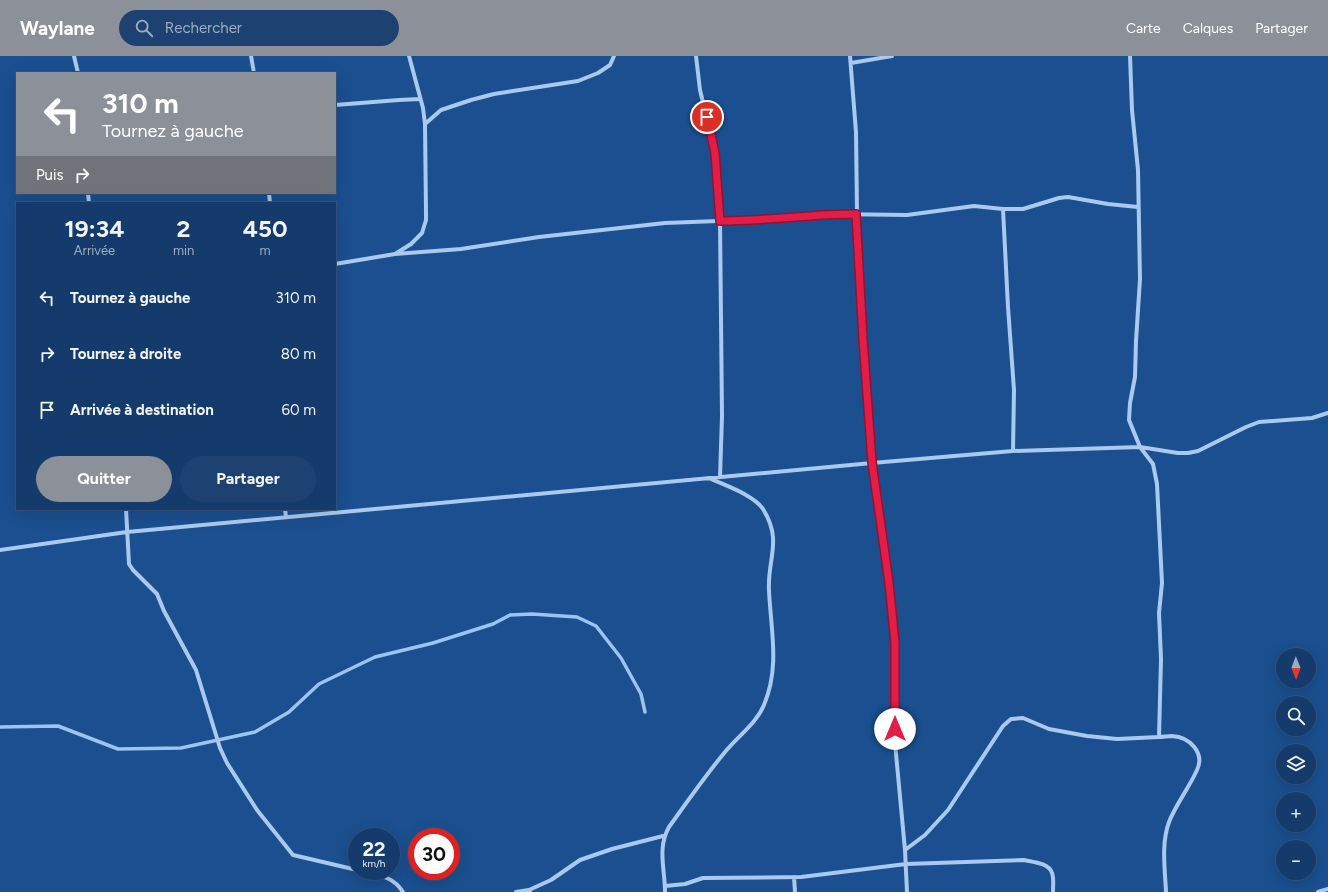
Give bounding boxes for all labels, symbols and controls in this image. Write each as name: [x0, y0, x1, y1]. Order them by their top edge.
search box: [119, 10, 399, 46]
text: Waylane: [20, 17, 95, 40]
icon: search: [133, 17, 155, 39]
text: Rechercher: [165, 19, 242, 37]
text: Carte: [1126, 20, 1161, 37]
text: Calques: [1183, 20, 1233, 37]
text: Partager: [1255, 20, 1308, 37]
text: 310 m: [102, 86, 179, 120]
icon: left: [36, 88, 88, 140]
pin: [690, 100, 724, 134]
icon: arrive: [696, 106, 718, 128]
text: Tournez à gauche: [102, 120, 244, 142]
icon: right: [71, 164, 93, 186]
text: Puis: [36, 166, 63, 184]
text: 19:34: [65, 214, 124, 243]
text: 2: [177, 214, 191, 243]
text: 450: [243, 214, 287, 243]
text: Arrivée: [74, 243, 115, 258]
text: min: [173, 243, 194, 258]
text: m: [260, 243, 271, 258]
icon: left: [36, 287, 58, 309]
text: Tournez à gauche: [70, 289, 190, 307]
text: 310 m: [276, 289, 316, 307]
icon: right: [36, 343, 58, 365]
text: Tournez à droite: [70, 345, 181, 363]
text: 80 m: [281, 345, 316, 363]
icon: arrive: [36, 399, 58, 421]
text: Arrivée à destination: [70, 401, 214, 419]
text: 60 m: [281, 401, 316, 419]
button: Quitter: [36, 456, 172, 502]
button: Partager: [180, 456, 316, 502]
north arrow: [1276, 648, 1316, 688]
map controls: [1276, 648, 1316, 880]
button: search: [1276, 696, 1316, 736]
position arrow: [874, 708, 916, 750]
button: layers: [1276, 744, 1316, 784]
button: +: [1276, 792, 1316, 832]
speed limit sign: 30: [408, 828, 460, 880]
text: 22: [362, 837, 386, 861]
button: −: [1276, 840, 1316, 880]
text: km/h: [363, 857, 385, 870]

